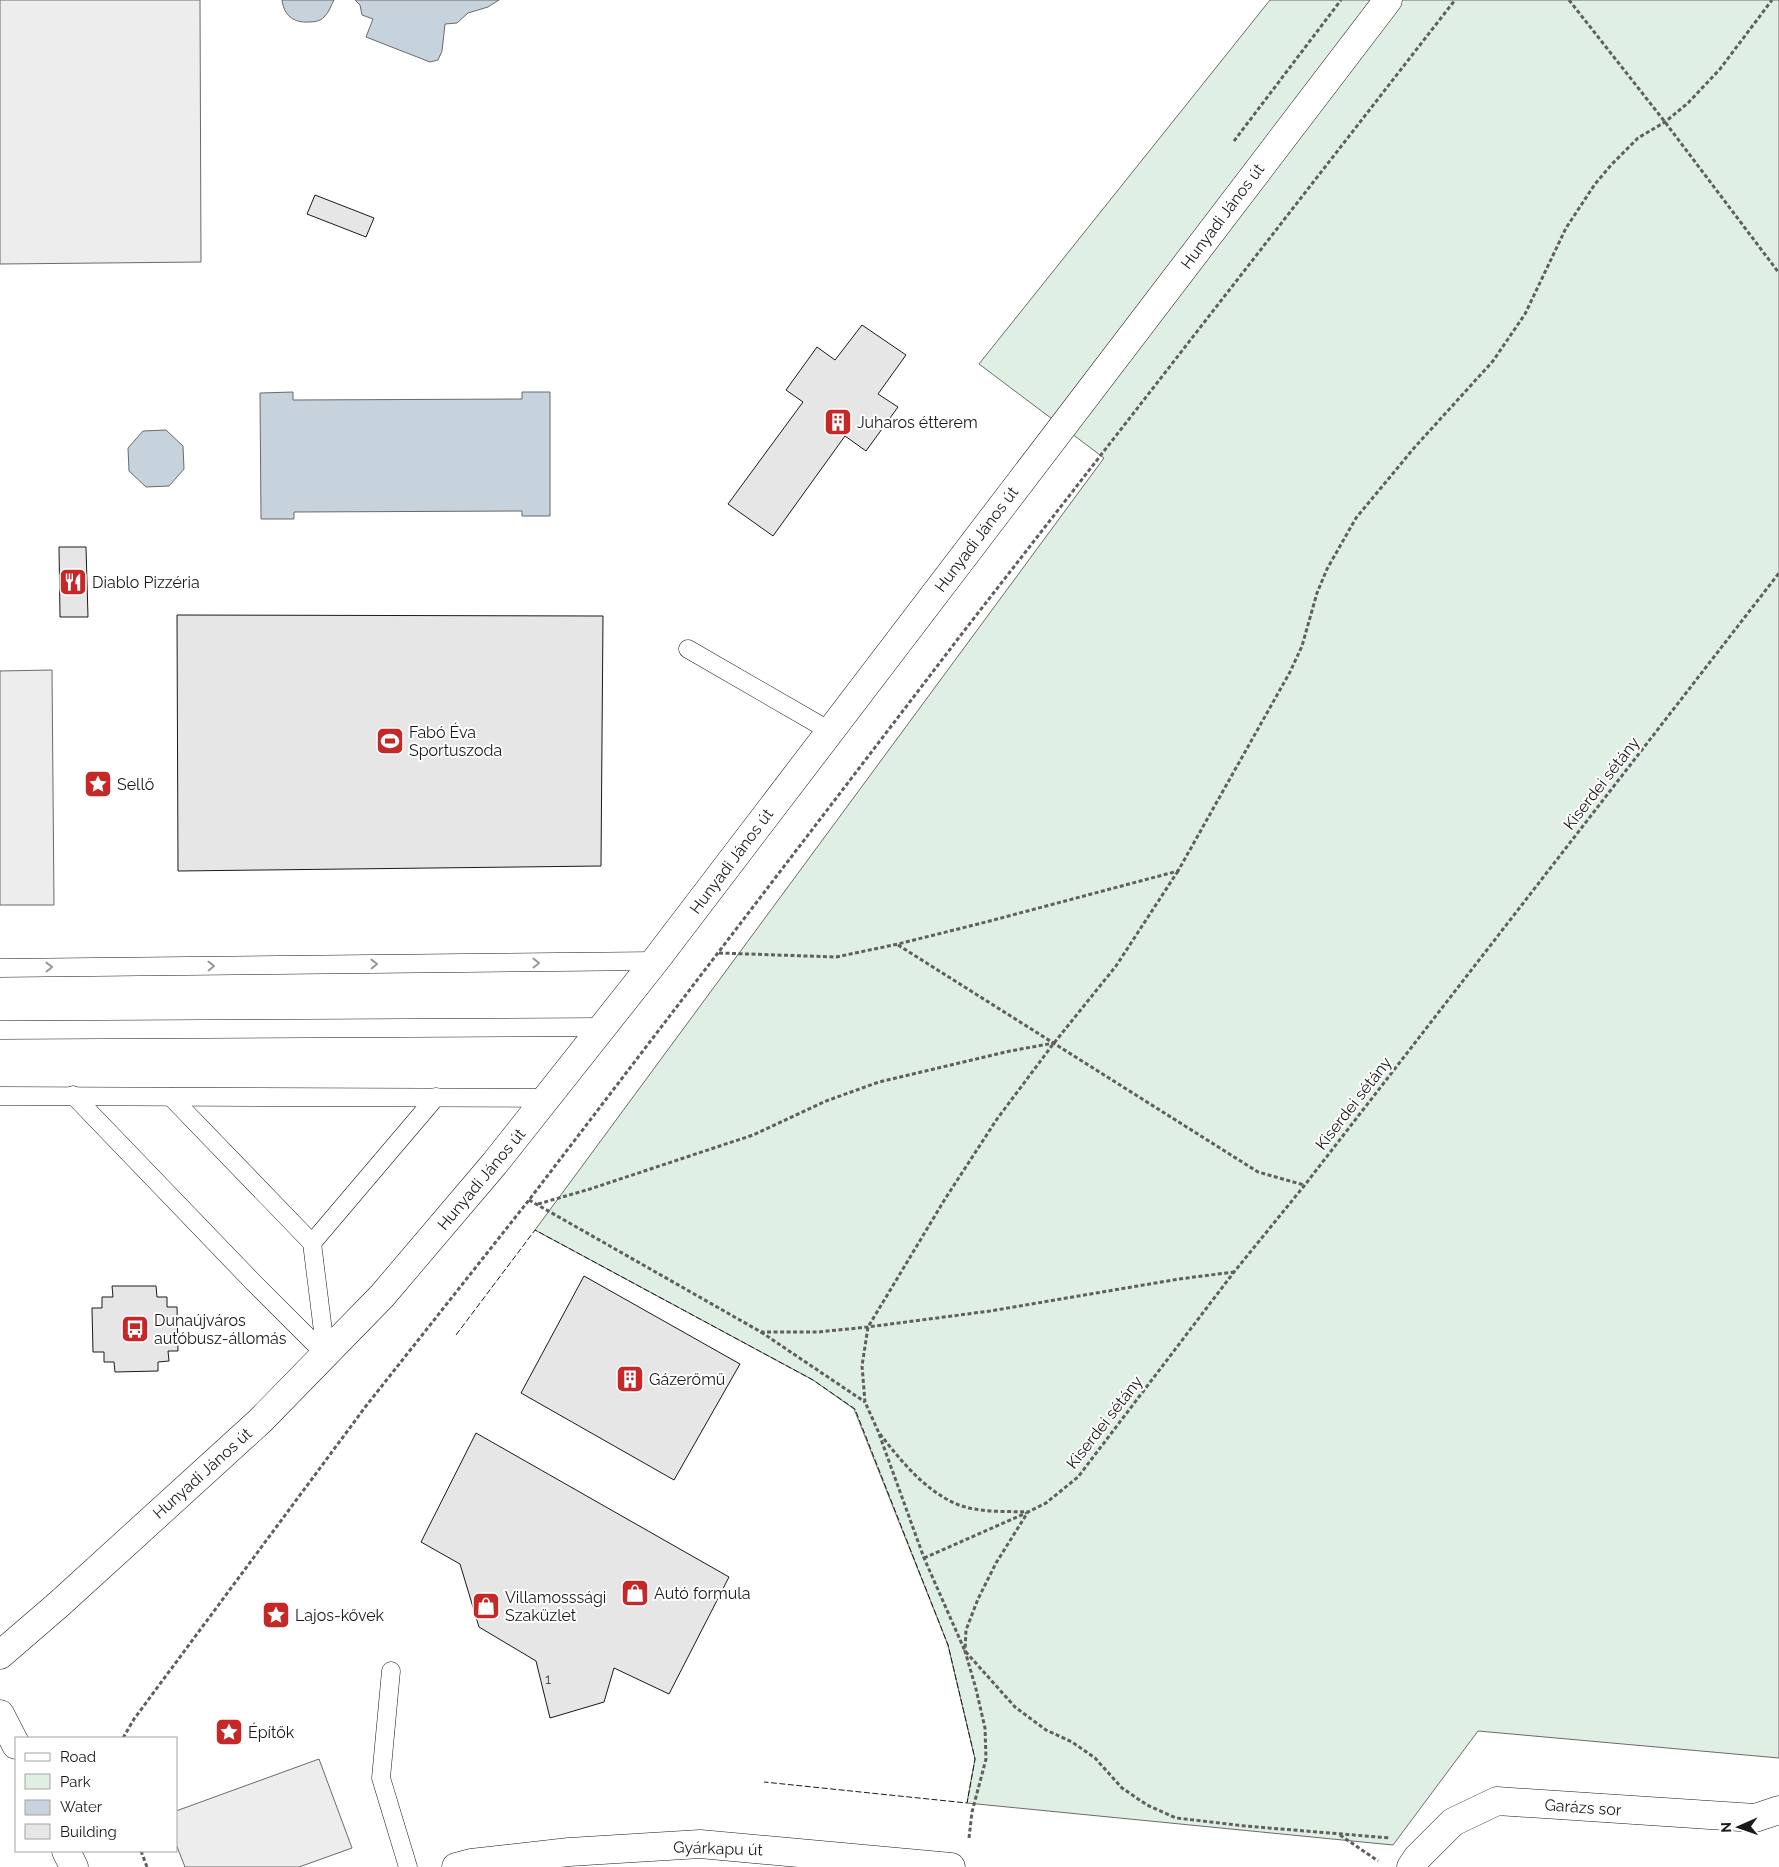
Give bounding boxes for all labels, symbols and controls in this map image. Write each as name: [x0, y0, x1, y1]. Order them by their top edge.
street label: Hunyadi János út: [1177, 160, 1268, 273]
building icon: Juharos étterem: [823, 407, 853, 437]
place label: Juharos étterem: [857, 413, 978, 432]
street label: Hunyadi János út: [931, 483, 1022, 596]
restaurant icon: Diablo Pizzéria: [58, 567, 88, 597]
place label: Diablo Pizzéria: [92, 573, 200, 592]
place label: Fabó Éva Sportuszoda: [409, 722, 502, 760]
sports icon: Fabó Éva Sportuszoda: [375, 726, 405, 756]
street label: Kiserdei sétány: [1559, 733, 1644, 833]
place icon: Sellő: [83, 769, 113, 799]
place label: Sellő: [117, 775, 154, 794]
street label: Hunyadi János út: [686, 805, 777, 918]
one-way arrow: [532, 957, 540, 968]
one-way arrow: [370, 959, 378, 969]
one-way arrow: [207, 960, 215, 971]
one-way arrow: [45, 962, 53, 972]
street label: Kiserdei sétány: [1311, 1053, 1396, 1153]
street label: Hunyadi János út: [433, 1124, 530, 1234]
place label: Dunaújváros autóbusz-állomás: [154, 1311, 287, 1348]
bus stop icon: Dunaújváros autóbusz-állomás: [120, 1314, 150, 1344]
building icon: Gázerőmű: [615, 1364, 645, 1394]
place label: Gázerőmű: [649, 1370, 725, 1389]
street label: Kiserdei sétány: [1062, 1372, 1147, 1472]
street label: Hunyadi János út: [149, 1424, 256, 1523]
shop icon: Autó formula: [620, 1578, 650, 1608]
place label: Autó formula: [654, 1584, 750, 1603]
place label: Villamosssági Szaküzlet: [505, 1588, 606, 1625]
shop icon: Villamosssági Szaküzlet: [471, 1591, 501, 1621]
place icon: Lajos-kővek: [261, 1600, 291, 1630]
place label: Lajos-kővek: [295, 1606, 385, 1625]
house number: 1: [545, 1671, 551, 1687]
place icon: Építők: [214, 1717, 244, 1747]
place label: Építők: [248, 1722, 295, 1742]
legend: [15, 1737, 178, 1852]
text: Road: [60, 1748, 96, 1766]
text: Park: [60, 1773, 91, 1791]
street label: Garázs sor: [1544, 1795, 1622, 1820]
text: Water: [60, 1798, 103, 1816]
north arrow: [1714, 1802, 1764, 1852]
text: N: [1718, 1822, 1734, 1833]
text: Building: [60, 1823, 117, 1841]
street label: Gyárkapu út: [673, 1837, 764, 1860]

